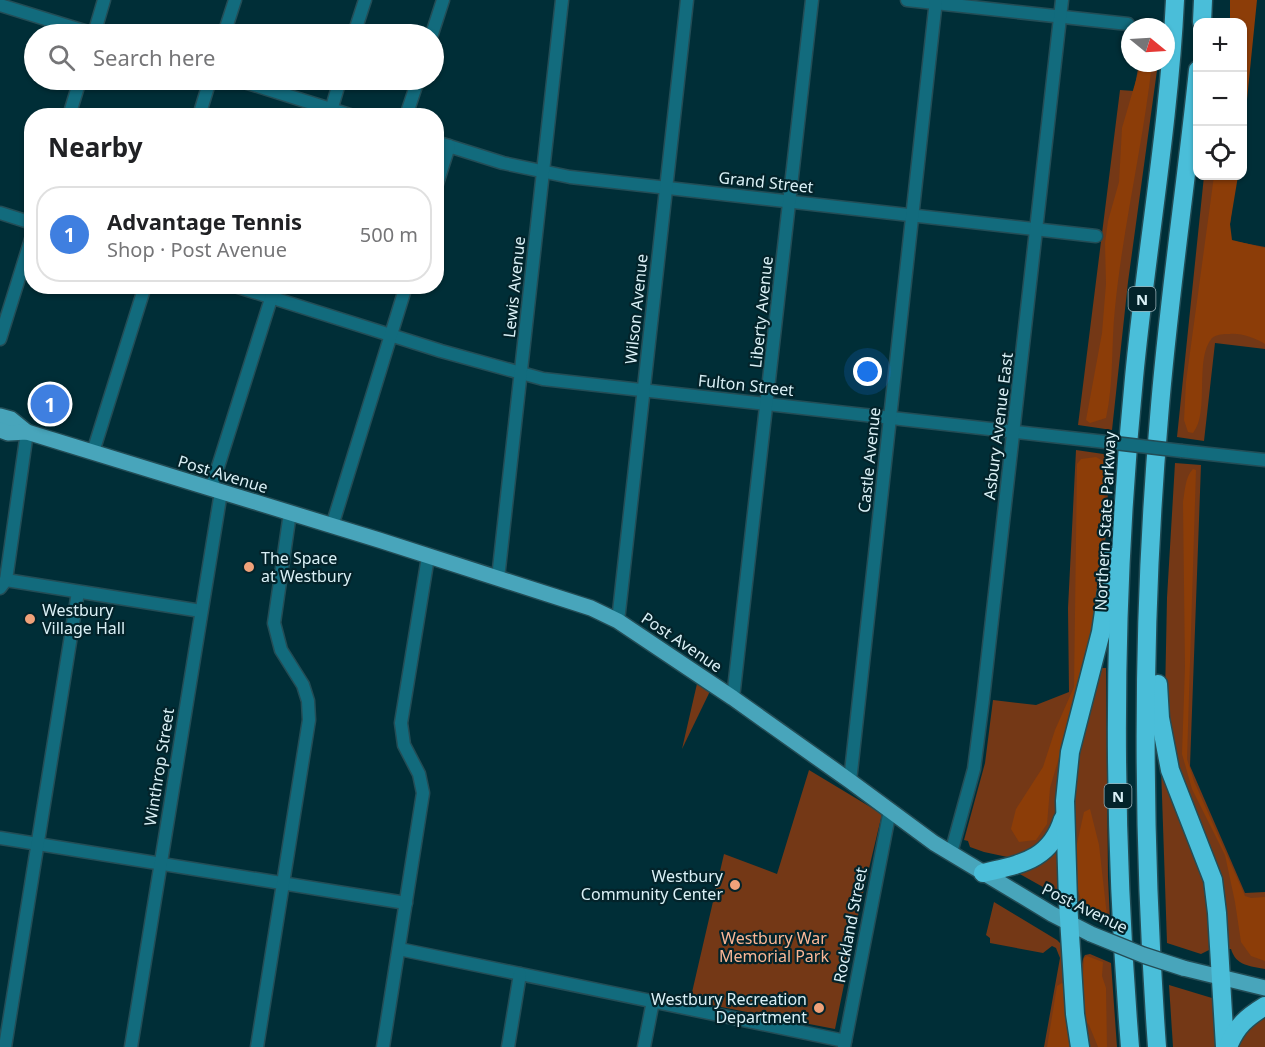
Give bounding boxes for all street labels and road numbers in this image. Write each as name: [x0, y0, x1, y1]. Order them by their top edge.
street label: Grand Street: [717, 166, 815, 198]
street label: Lewis Avenue: [498, 235, 530, 339]
street label: Wilson Avenue: [619, 253, 653, 365]
street label: Liberty Avenue: [744, 255, 778, 369]
road number: N: [1128, 287, 1156, 311]
street label: Asbury Avenue East: [978, 351, 1018, 501]
street label: Fulton Street: [697, 369, 795, 401]
street label: Castle Avenue: [853, 406, 885, 514]
street label: Northern State Parkway: [1089, 430, 1121, 611]
street label: Post Avenue: [175, 450, 271, 498]
street label: Post Avenue: [637, 607, 727, 677]
street label: Winthrop Street: [139, 706, 179, 828]
road number: N: [1104, 784, 1132, 808]
street label: Rockland Street: [828, 865, 872, 985]
street label: Post Avenue: [1038, 878, 1132, 938]

